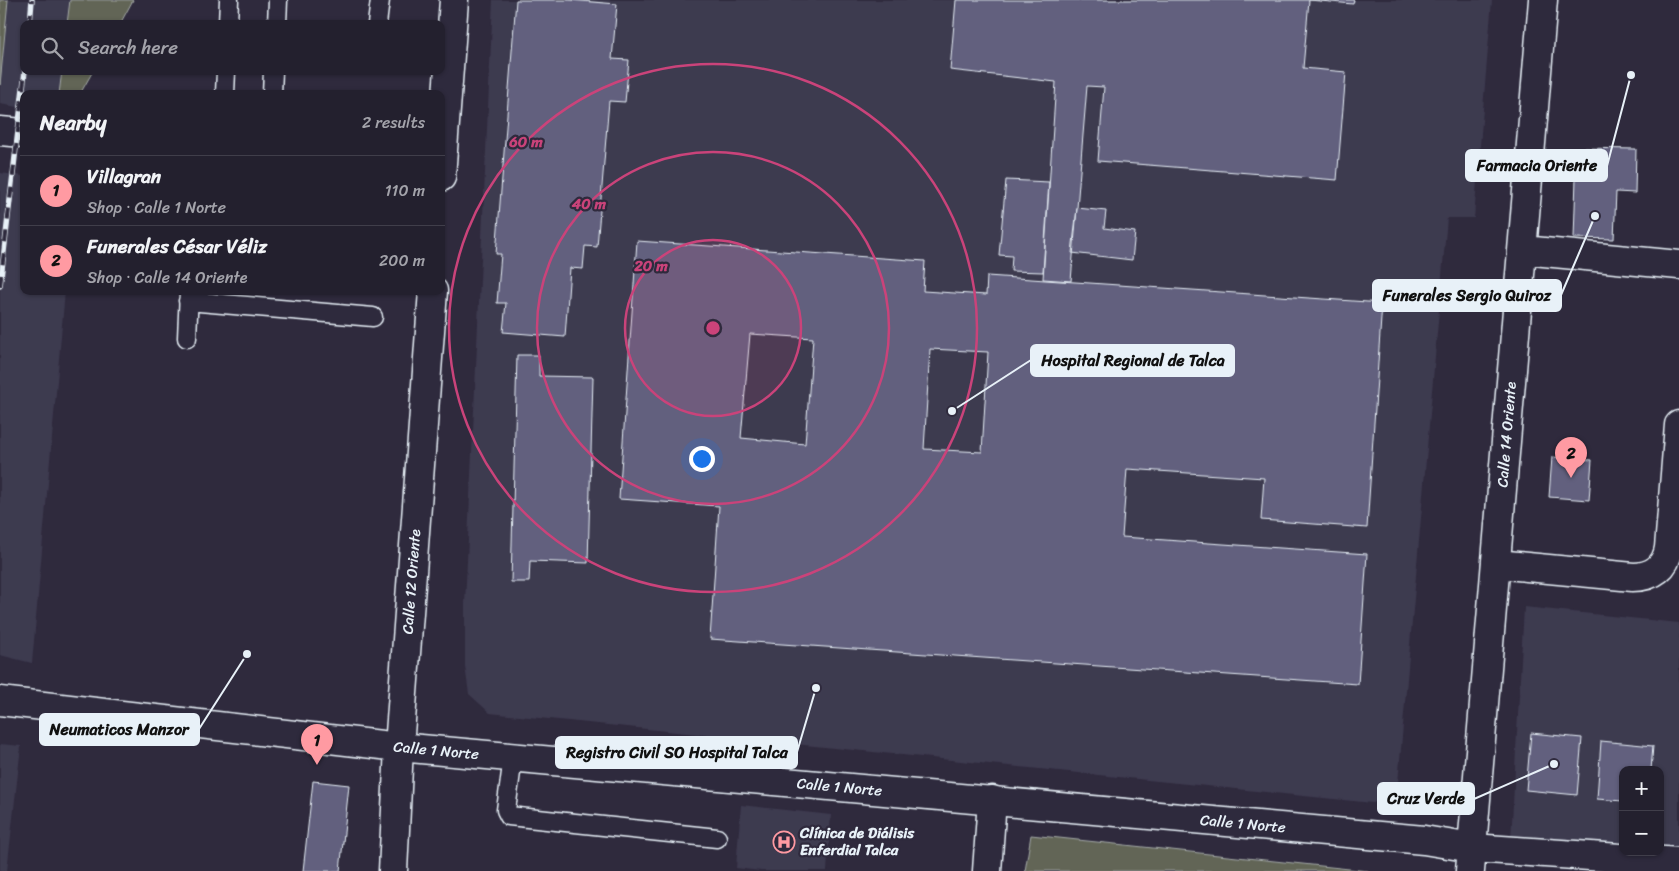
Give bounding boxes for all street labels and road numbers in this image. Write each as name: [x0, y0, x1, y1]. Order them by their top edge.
street label: Calle 14 Oriente: [1489, 381, 1524, 488]
street label: Calle 12 Oriente: [394, 528, 428, 635]
street label: Calle 1 Norte: [392, 733, 480, 767]
street label: Calle 1 Norte: [796, 770, 884, 804]
street label: Calle 1 Norte: [1199, 807, 1287, 840]

